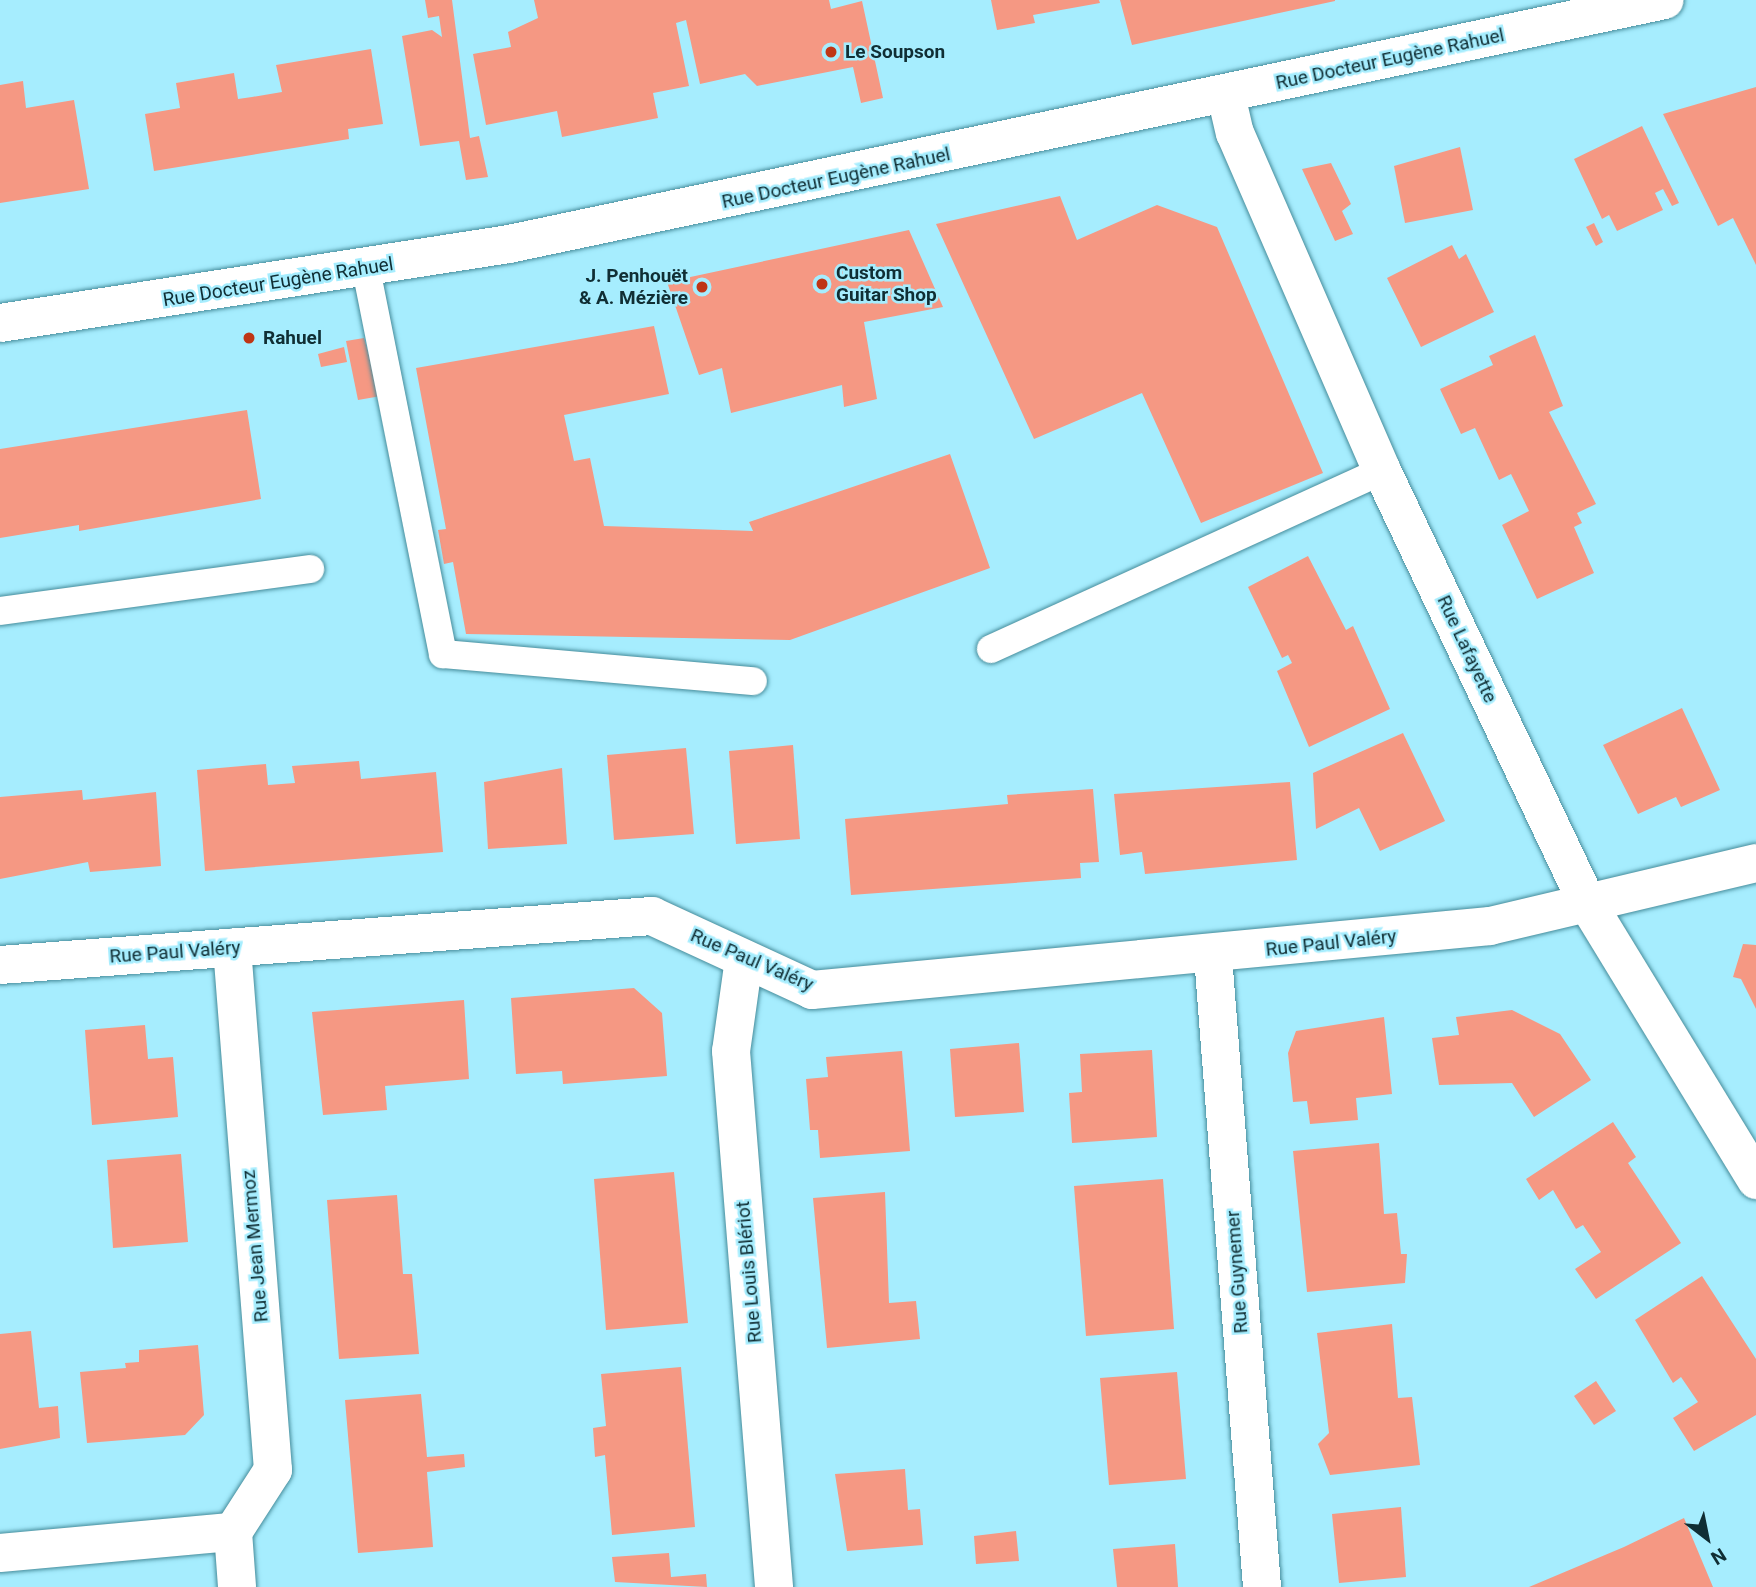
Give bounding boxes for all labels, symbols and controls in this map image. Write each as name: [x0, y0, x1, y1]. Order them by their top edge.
street label: Rue Docteur Eugène Rahuel: [1274, 24, 1506, 94]
place label: Le Soupson: [845, 41, 945, 63]
marker: Le Soupson: [823, 44, 839, 60]
street label: Rue Docteur Eugène Rahuel: [720, 143, 952, 213]
street label: Rue Docteur Eugène Rahuel: [161, 253, 395, 311]
place label: Custom Guitar Shop: [836, 262, 937, 306]
place label: J. Penhouët & A. Mézière: [579, 265, 688, 309]
marker: Custom Guitar Shop: [814, 276, 830, 292]
marker: J. Penhouët & A. Mézière: [694, 279, 710, 295]
place label: Rahuel: [263, 327, 322, 349]
marker: Rahuel: [241, 330, 257, 346]
street label: Rue Lafayette: [1432, 592, 1502, 706]
street label: Rue Paul Valéry: [687, 924, 817, 996]
street label: Rue Paul Valéry: [1265, 925, 1397, 961]
street label: Rue Paul Valéry: [109, 936, 241, 968]
street label: Rue Jean Mermoz: [237, 1169, 273, 1323]
street label: Rue Louis Blériot: [731, 1200, 767, 1344]
street label: Rue Guynemer: [1221, 1210, 1253, 1334]
north arrow: [1672, 1503, 1742, 1573]
text: N: [1707, 1543, 1730, 1570]

